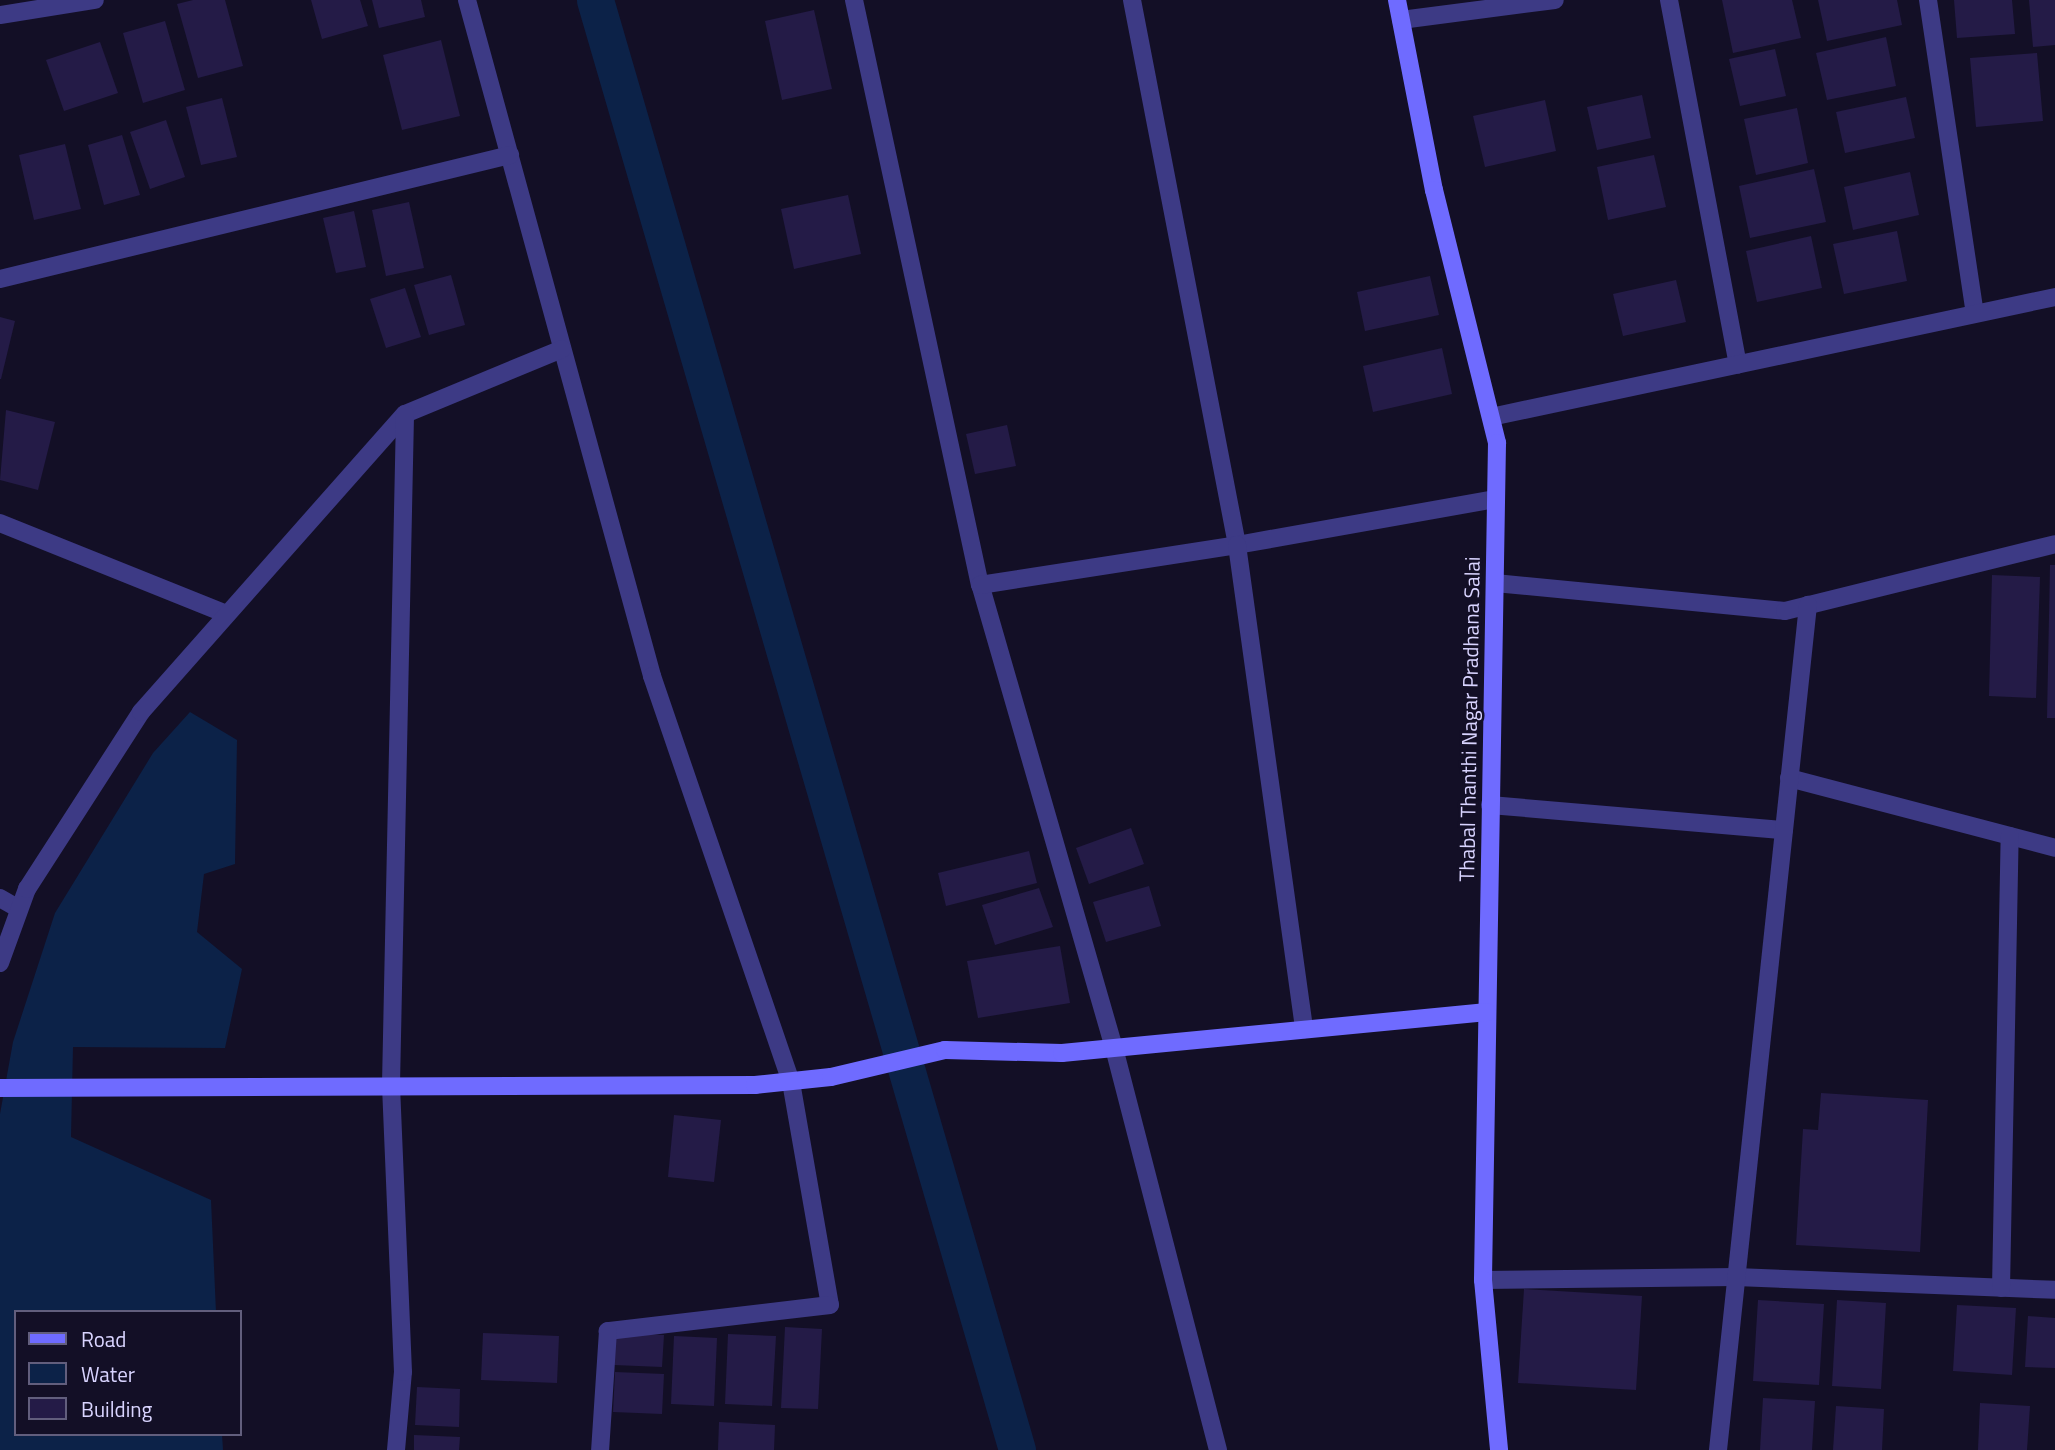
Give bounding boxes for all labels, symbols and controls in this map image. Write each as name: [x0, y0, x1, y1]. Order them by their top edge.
street label: Thabal Thanthi Nagar Pradhana Salai: [1454, 556, 1484, 882]
legend: [14, 1310, 242, 1436]
text: Road: [81, 1323, 126, 1355]
text: Water: [81, 1358, 135, 1390]
text: Building: [81, 1393, 152, 1425]

